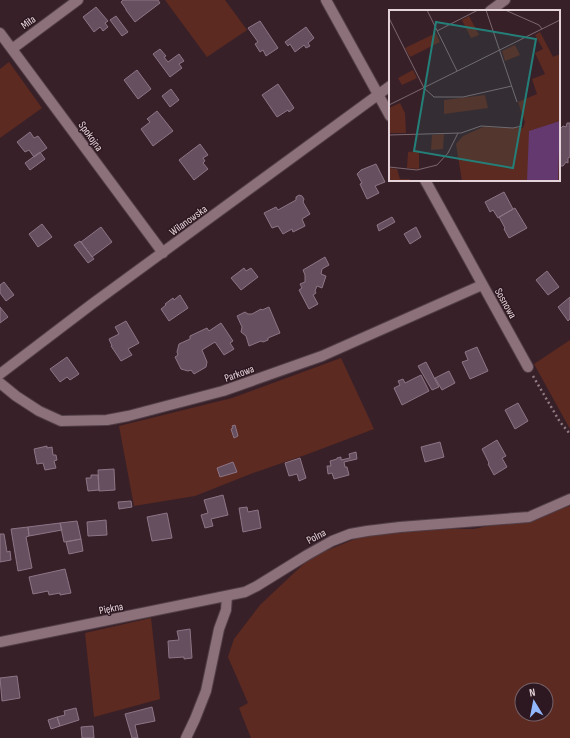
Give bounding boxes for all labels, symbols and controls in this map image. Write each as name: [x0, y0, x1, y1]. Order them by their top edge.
inset map: [389, 10, 560, 181]
street label: Miła: [18, 13, 38, 32]
street label: Spokojna: [76, 119, 106, 154]
street label: Wilanowska: [167, 202, 210, 238]
street label: Sosnowa: [492, 286, 519, 321]
street label: Parkowa: [223, 362, 256, 385]
street label: Polna: [304, 526, 328, 547]
street label: Piękna: [98, 600, 124, 617]
north arrow: [514, 682, 554, 722]
text: N: [528, 686, 536, 700]

